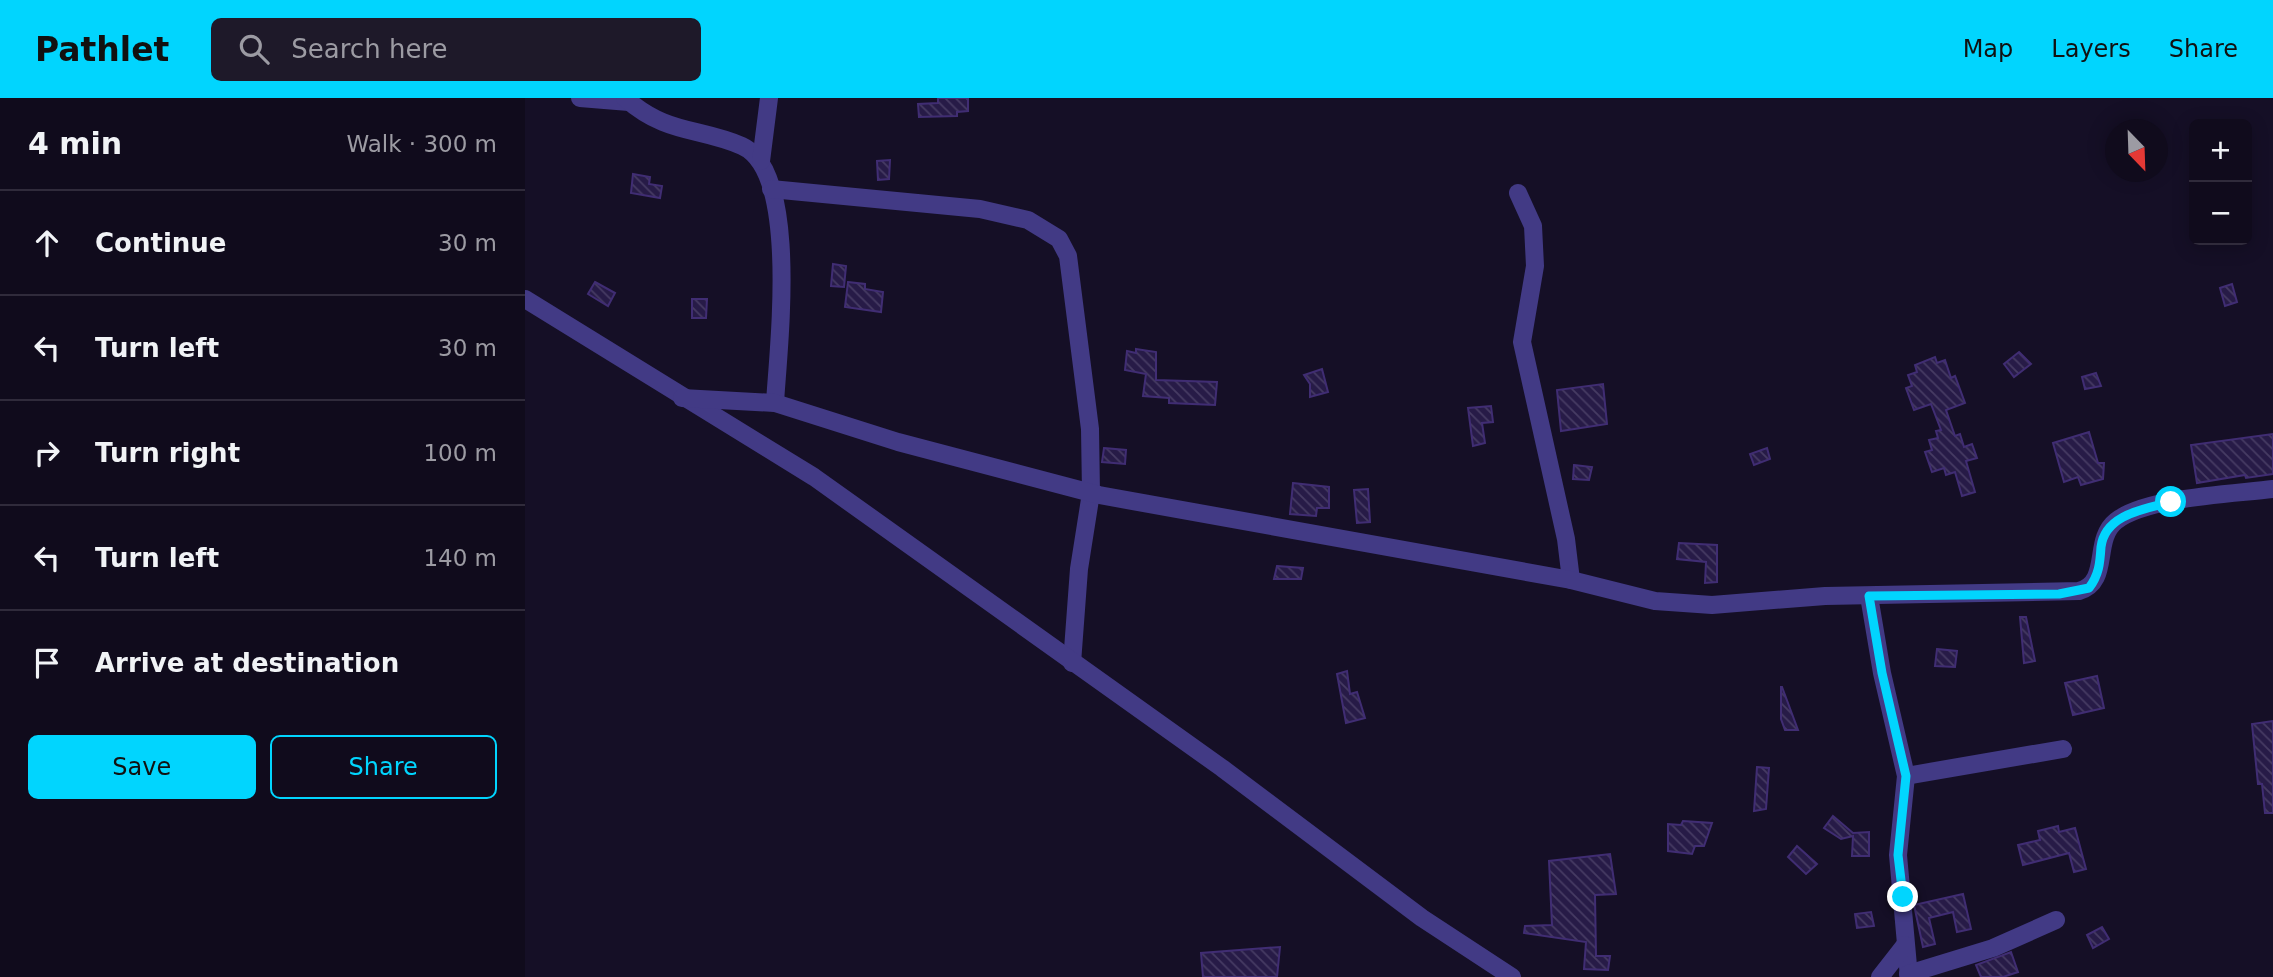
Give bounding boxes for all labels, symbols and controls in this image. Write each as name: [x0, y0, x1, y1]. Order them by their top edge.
search box: [211, 18, 701, 81]
text: Pathlet: [35, 30, 169, 69]
icon: search: [235, 30, 273, 68]
text: Search here: [291, 34, 448, 64]
text: Map: [1963, 35, 2013, 63]
text: Layers: [2051, 35, 2131, 63]
text: Share: [2169, 35, 2238, 63]
north arrow: [2105, 119, 2168, 182]
map controls: [2189, 119, 2252, 245]
button: +: [2189, 119, 2252, 182]
text: 4 min: [28, 126, 122, 161]
text: Walk · 300 m: [346, 131, 497, 157]
button: −: [2189, 182, 2252, 245]
icon: ahead: [28, 224, 66, 262]
text: Continue: [95, 228, 226, 258]
text: 30 m: [438, 230, 497, 256]
icon: left: [28, 329, 66, 367]
text: Turn left: [95, 333, 219, 363]
text: 30 m: [438, 335, 497, 361]
icon: right: [28, 434, 66, 472]
text: Turn right: [95, 438, 240, 468]
text: 100 m: [423, 440, 497, 466]
route start: [2155, 486, 2186, 517]
icon: left: [28, 539, 66, 577]
text: Turn left: [95, 543, 219, 573]
text: 140 m: [423, 545, 497, 571]
icon: arrive: [28, 644, 66, 682]
text: Arrive at destination: [95, 648, 399, 678]
button: Save: [28, 735, 256, 799]
button: Share: [270, 735, 497, 799]
route end: [1887, 881, 1918, 912]

